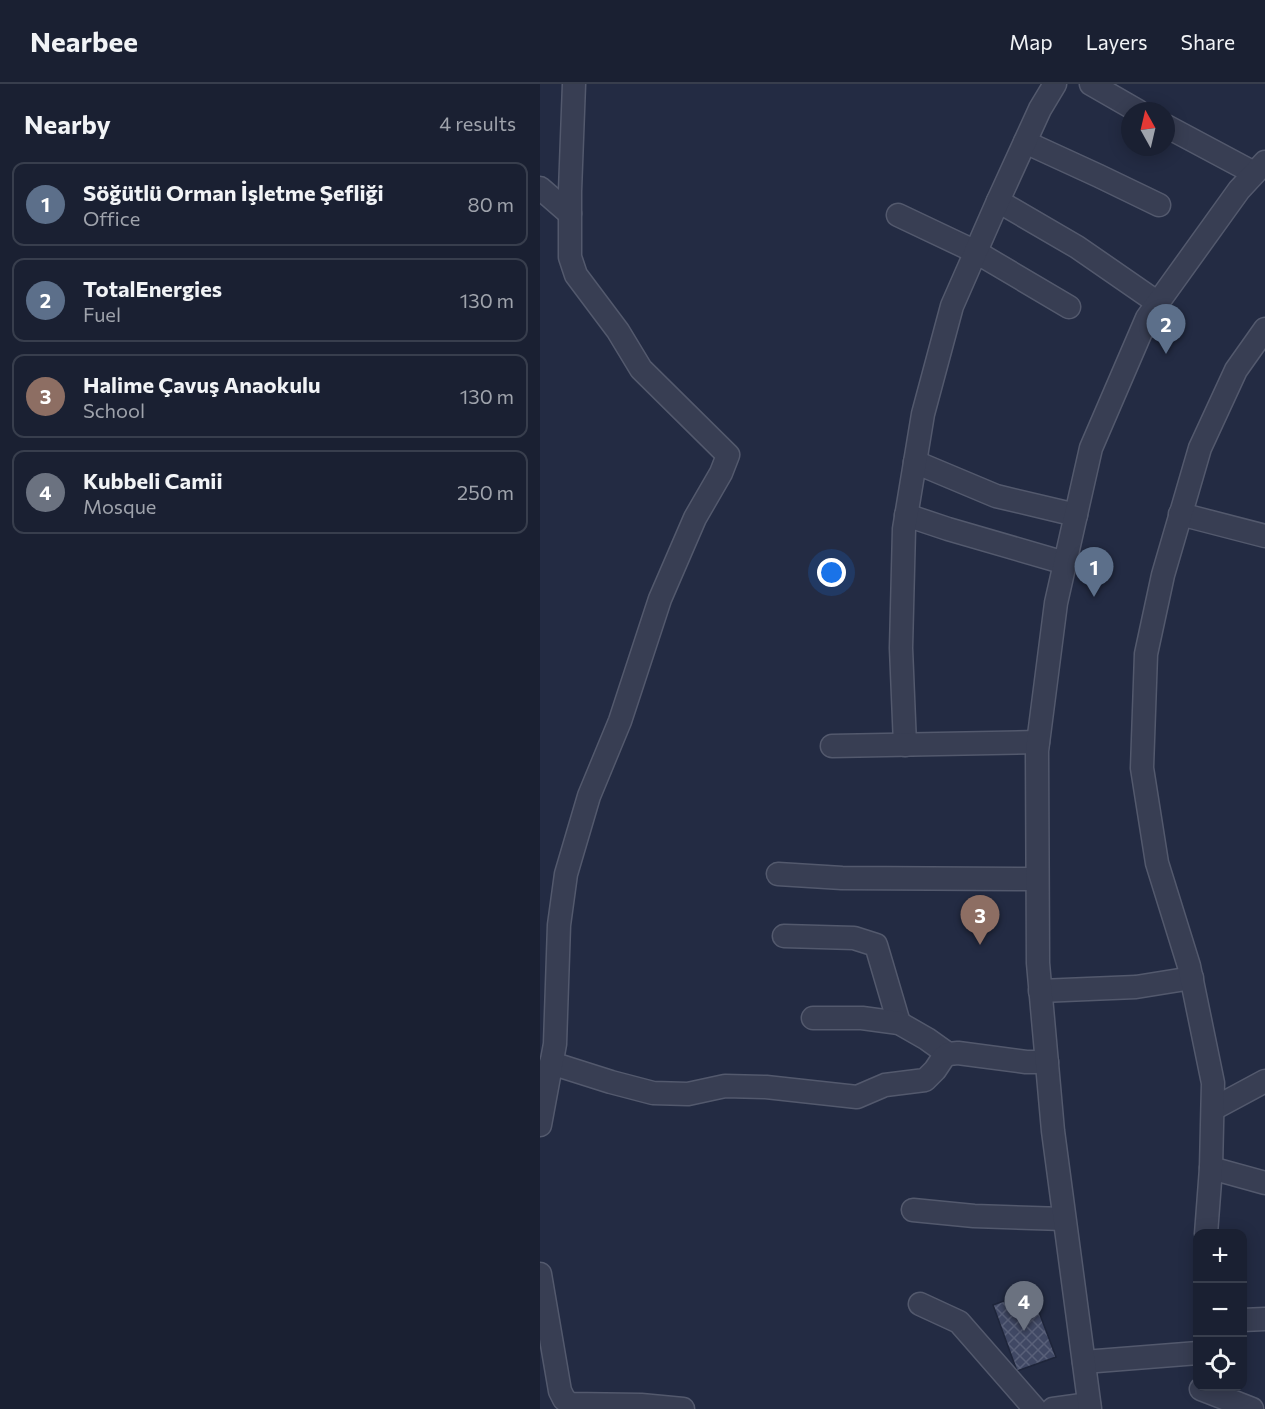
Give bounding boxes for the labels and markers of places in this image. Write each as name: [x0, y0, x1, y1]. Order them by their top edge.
pin: 2: [1146, 304, 1186, 354]
pin: 1: [1074, 548, 1114, 597]
pin: 3: [960, 896, 1000, 945]
pin: 4: [1004, 1282, 1044, 1331]

